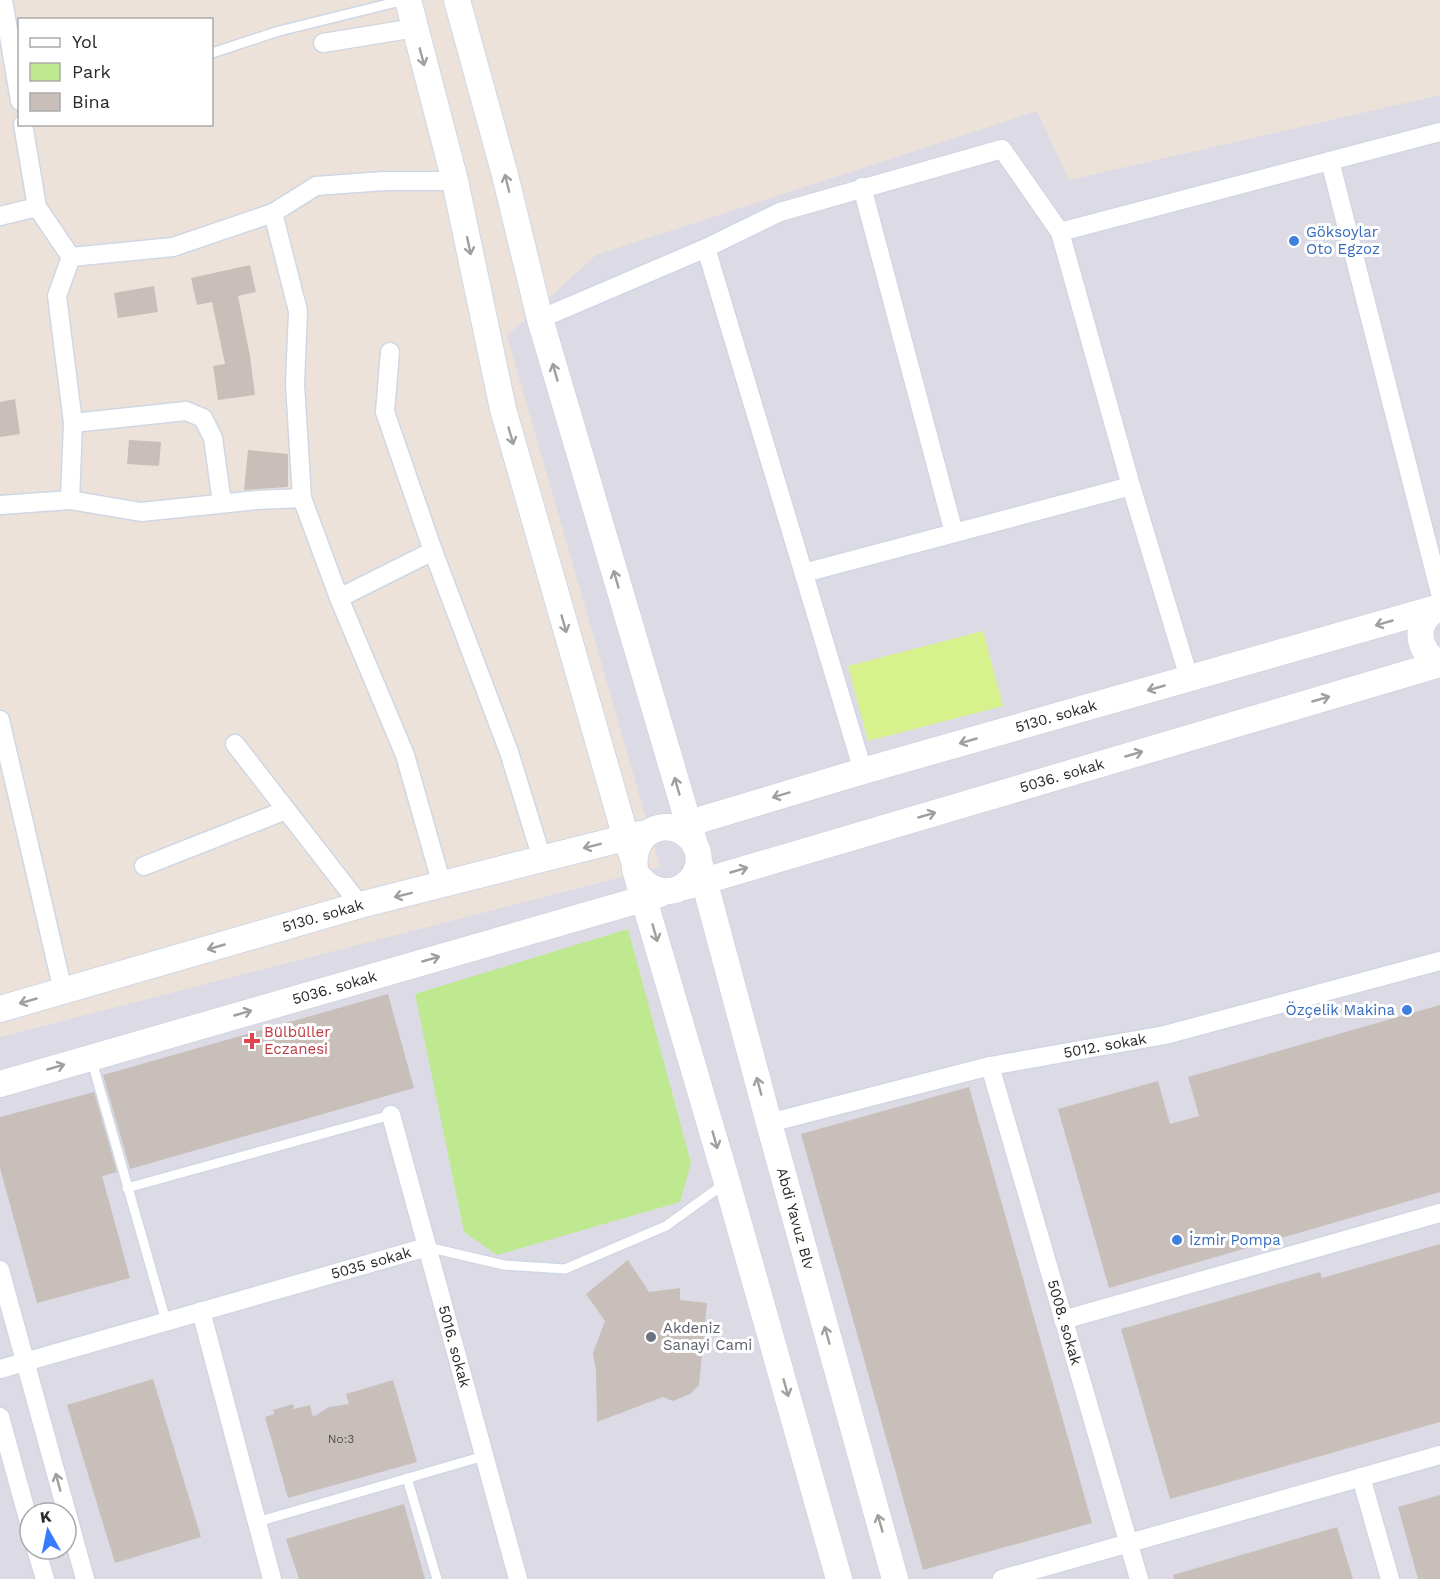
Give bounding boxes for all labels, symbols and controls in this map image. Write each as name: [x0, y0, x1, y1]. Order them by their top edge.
legend: [18, 18, 213, 126]
text: Yol: [72, 31, 98, 52]
one-way arrow: [417, 47, 429, 66]
text: Park: [72, 61, 111, 82]
text: Bina: [72, 91, 110, 112]
one-way arrow: [501, 173, 513, 192]
place label: Göksoylar Oto Egzoz: [1306, 223, 1380, 258]
marker: Göksoylar Oto Egzoz: [1287, 234, 1301, 248]
one-way arrow: [464, 236, 475, 255]
one-way arrow: [549, 362, 560, 381]
one-way arrow: [506, 427, 517, 446]
one-way arrow: [610, 570, 621, 589]
one-way arrow: [559, 614, 571, 633]
one-way arrow: [1375, 618, 1394, 629]
one-way arrow: [1147, 683, 1166, 694]
one-way arrow: [1311, 693, 1330, 704]
street label: 5130. sokak: [1013, 696, 1099, 736]
one-way arrow: [959, 736, 978, 747]
one-way arrow: [1124, 748, 1143, 759]
street label: 5036. sokak: [1018, 754, 1107, 796]
one-way arrow: [671, 777, 682, 796]
one-way arrow: [772, 790, 791, 801]
one-way arrow: [917, 809, 936, 820]
one-way arrow: [583, 841, 602, 853]
one-way arrow: [730, 863, 749, 875]
one-way arrow: [394, 889, 413, 901]
street label: 5130. sokak: [280, 895, 366, 936]
one-way arrow: [650, 923, 661, 942]
one-way arrow: [207, 942, 226, 953]
one-way arrow: [421, 953, 440, 964]
street label: 5036. sokak: [290, 967, 379, 1008]
one-way arrow: [19, 996, 38, 1007]
place label: Özçelik Makina: [1286, 1001, 1395, 1019]
marker: Özçelik Makina: [1400, 1003, 1414, 1017]
one-way arrow: [234, 1007, 253, 1018]
place label: Bülbüller Eczanesi: [264, 1023, 330, 1058]
street label: 5012. sokak: [1062, 1029, 1148, 1062]
marker: Bülbüller Eczanesi: [245, 1034, 259, 1048]
one-way arrow: [46, 1061, 65, 1072]
one-way arrow: [752, 1077, 764, 1096]
one-way arrow: [710, 1130, 721, 1149]
street label: Abdi Yavuz Blv: [773, 1165, 818, 1271]
place label: İzmir Pompa: [1189, 1231, 1281, 1249]
marker: İzmir Pompa: [1170, 1233, 1184, 1247]
street label: 5035 sokak: [329, 1243, 414, 1283]
street label: 5008. sokak: [1044, 1278, 1086, 1368]
street label: 5016. sokak: [435, 1303, 474, 1390]
place label: Akdeniz Sanayi Cami: [663, 1319, 752, 1354]
one-way arrow: [821, 1326, 833, 1345]
marker: Akdeniz Sanayi Cami: [644, 1330, 658, 1344]
one-way arrow: [780, 1379, 792, 1398]
house number: No:3: [328, 1432, 354, 1446]
one-way arrow: [52, 1473, 63, 1492]
north arrow: [18, 1501, 78, 1561]
text: K: [39, 1506, 53, 1527]
one-way arrow: [874, 1514, 885, 1533]

